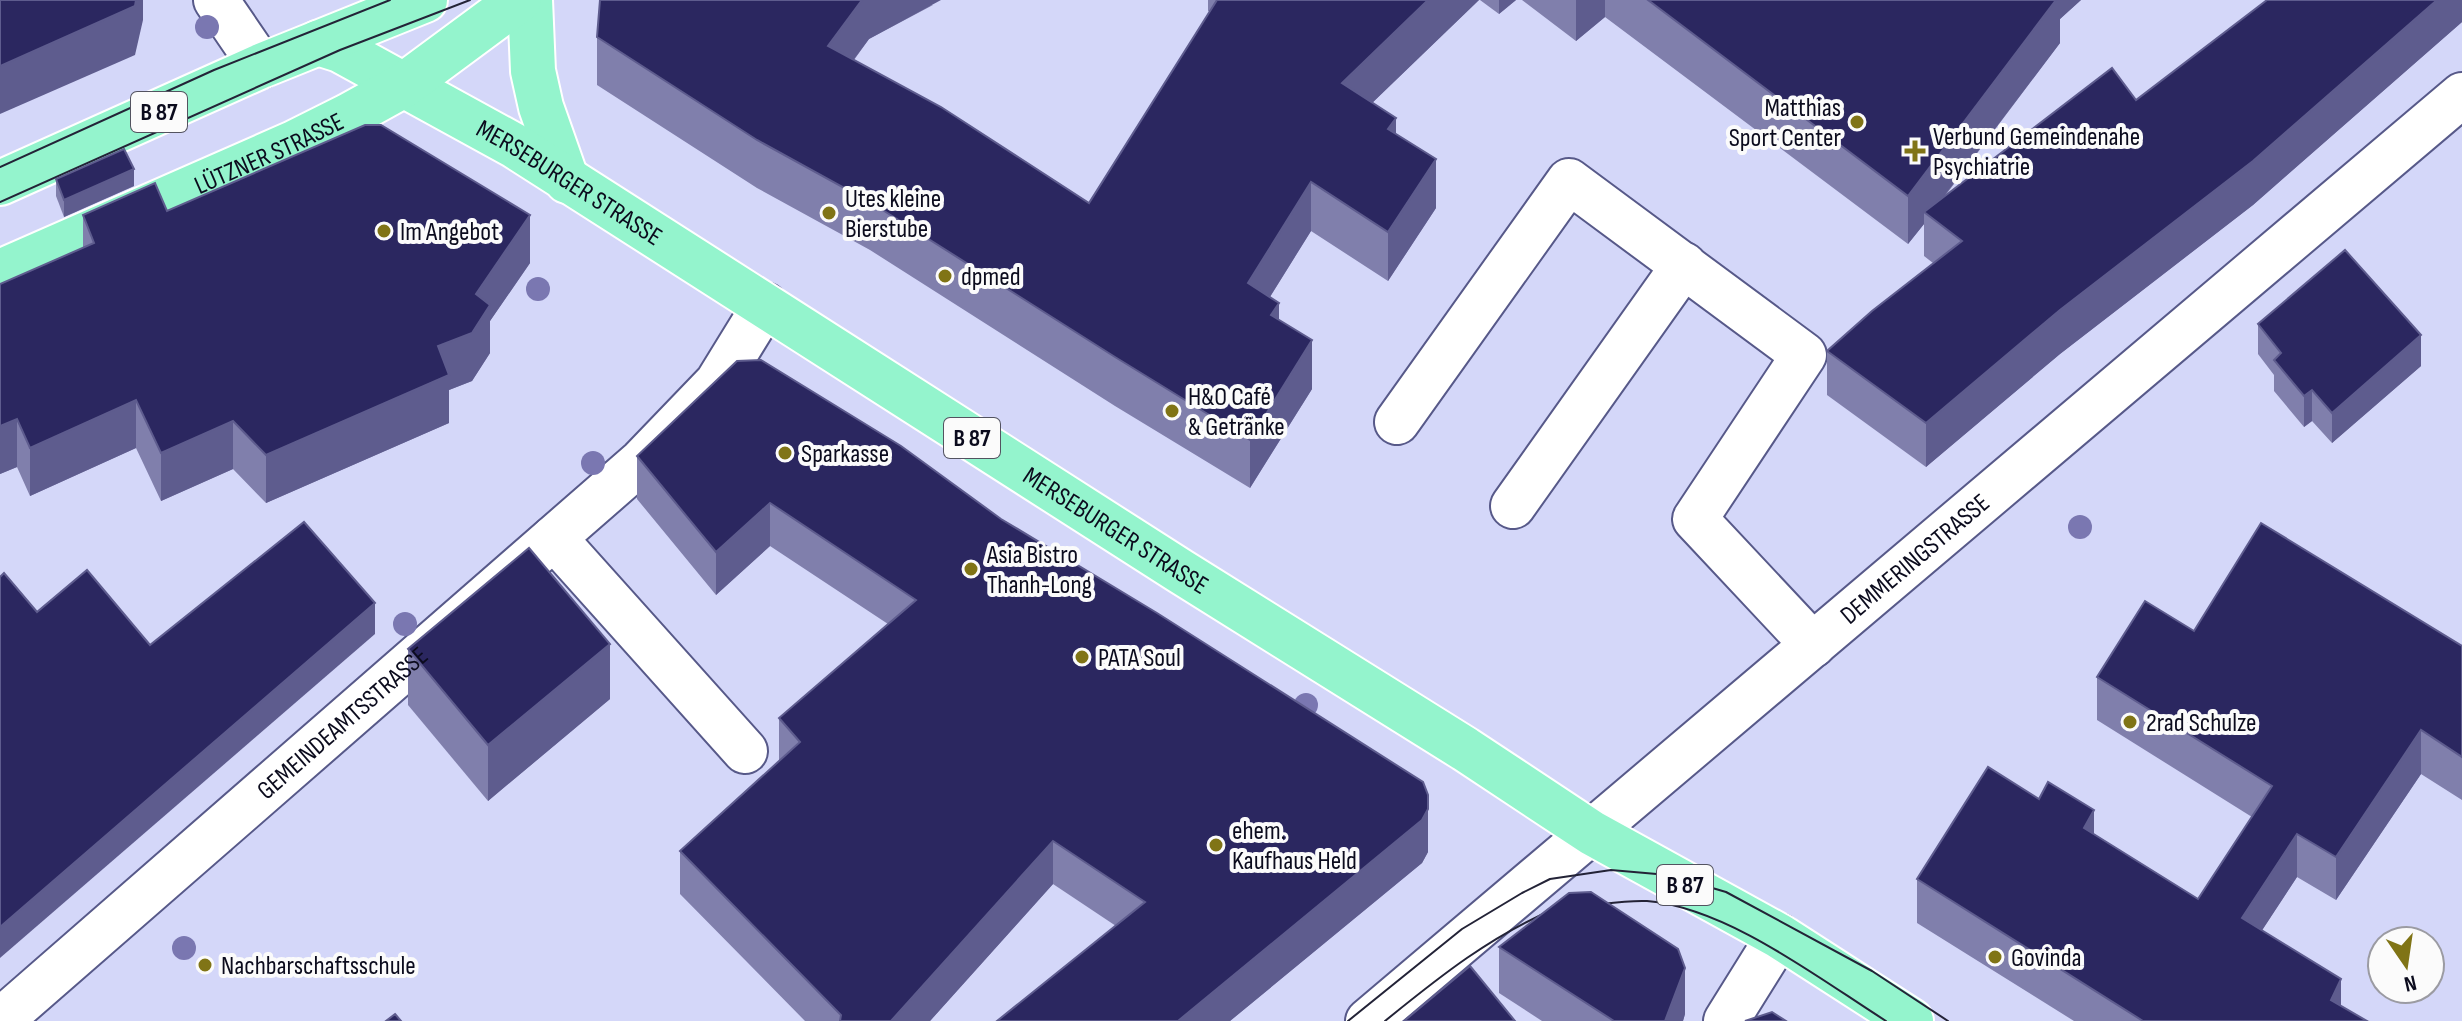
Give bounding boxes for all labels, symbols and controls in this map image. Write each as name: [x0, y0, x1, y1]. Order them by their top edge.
road number: B 87: [131, 92, 187, 132]
place label: Matthias Sport Center: [1729, 93, 1842, 154]
street label: LÜTZNER STRASSE: [190, 107, 349, 202]
marker: Matthias Sport Center: [1848, 113, 1866, 131]
street label: MERSEBURGER STRASSE: [471, 114, 667, 253]
place label: Verbund Gemeindenahe Psychiatrie: [1933, 122, 2140, 183]
marker: Verbund Gemeindenahe Psychiatrie: [1904, 140, 1926, 162]
place label: Utes kleine Bierstube: [845, 184, 941, 245]
marker: Utes kleine Bierstube: [820, 204, 838, 222]
place label: Im Angebot: [400, 217, 499, 248]
marker: Im Angebot: [375, 222, 393, 240]
place label: dpmed: [961, 262, 1021, 293]
marker: dpmed: [936, 267, 954, 285]
place label: H&O Café & Getränke: [1188, 382, 1285, 443]
marker: H&O Café & Getränke: [1163, 402, 1181, 420]
road number: B 87: [944, 418, 1000, 458]
place label: Sparkasse: [801, 439, 889, 470]
marker: Sparkasse: [776, 444, 794, 462]
street label: MERSEBURGER STRASSE: [1017, 461, 1213, 602]
street label: DEMMERINGSTRASSE: [1835, 488, 1996, 631]
place label: Asia Bistro Thanh-Long: [986, 540, 1092, 601]
marker: Asia Bistro Thanh-Long: [962, 560, 980, 578]
street label: GEMEINDEAMTSSTRASSE: [251, 641, 435, 807]
place label: PATA Soul: [1098, 643, 1181, 674]
marker: PATA Soul: [1073, 648, 1091, 666]
place label: 2rad Schulze: [2146, 708, 2257, 739]
marker: 2rad Schulze: [2121, 713, 2139, 731]
place label: ehem. Kaufhaus Held: [1232, 816, 1357, 877]
marker: ehem. Kaufhaus Held: [1207, 836, 1225, 854]
road number: B 87: [1657, 865, 1713, 905]
north arrow: [2366, 925, 2446, 1005]
place label: Govinda: [2011, 943, 2082, 974]
marker: Govinda: [1986, 948, 2004, 966]
place label: Nachbarschaftsschule: [221, 951, 416, 982]
marker: Nachbarschaftsschule: [196, 956, 214, 974]
text: N: [2401, 969, 2419, 998]

